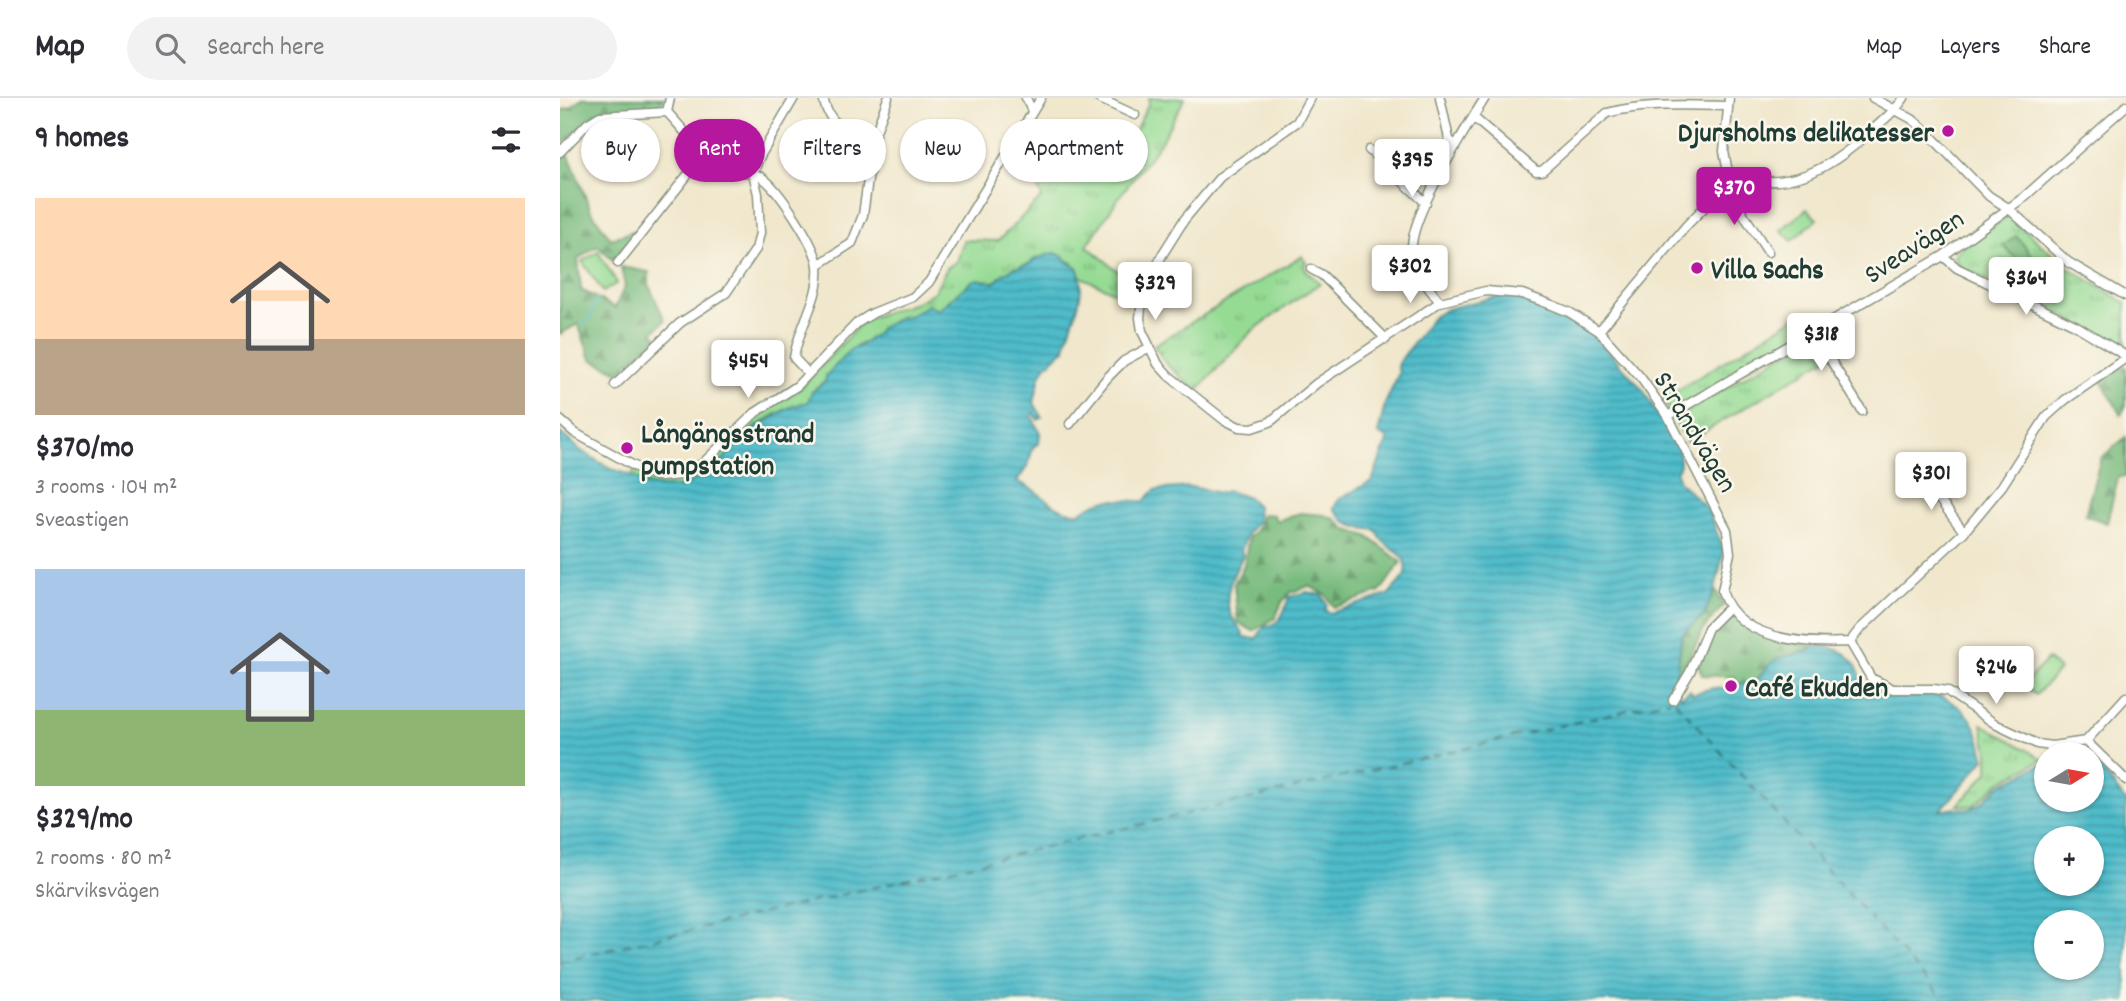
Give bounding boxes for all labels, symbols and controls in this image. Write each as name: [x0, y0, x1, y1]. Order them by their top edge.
search box: [127, 17, 617, 80]
text: Map: [35, 25, 85, 72]
icon: search: [151, 29, 189, 67]
text: Search here: [207, 30, 325, 67]
text: Map: [1866, 31, 1902, 65]
text: Layers: [1940, 31, 2001, 65]
text: Share: [2039, 31, 2091, 65]
place label: Djursholms delikatesser: [1678, 116, 1935, 156]
text: 9 homes: [35, 119, 129, 162]
chip: Buy: [581, 119, 660, 182]
chip: Rent: [674, 119, 765, 182]
chip: Filters: [779, 119, 886, 182]
chip: New: [900, 119, 986, 182]
chip: Apartment: [1000, 119, 1148, 182]
icon: filters: [487, 121, 525, 159]
marker: Djursholms delikatesser: [1940, 123, 1956, 139]
pin: $395: [1371, 140, 1453, 199]
text: $395: [1390, 145, 1434, 178]
pin: $370: [1693, 167, 1775, 227]
text: $370: [1712, 173, 1756, 206]
street label: Sveavägen: [1858, 202, 1974, 297]
icon: home: [217, 243, 343, 369]
pin: $302: [1369, 246, 1451, 305]
text: $302: [1388, 251, 1432, 284]
place label: Villa Sachs: [1711, 253, 1824, 293]
pin: $364: [1985, 258, 2067, 317]
marker: Villa Sachs: [1689, 260, 1705, 276]
pin: $329: [1114, 262, 1196, 322]
text: $364: [2005, 263, 2047, 296]
text: $329: [1134, 268, 1176, 301]
pin: $318: [1780, 314, 1862, 373]
text: $318: [1803, 319, 1839, 352]
pin: $454: [707, 341, 789, 400]
text: $454: [727, 346, 769, 379]
street label: Strandvägen: [1641, 365, 1745, 502]
place label: Långängsstrand pumpstation: [641, 417, 814, 489]
text: $370/mo: [35, 429, 134, 472]
marker: Långängsstrand pumpstation: [619, 440, 635, 456]
pin: $301: [1890, 452, 1972, 512]
text: $301: [1911, 458, 1951, 491]
text: 3 rooms · 104 m²: [35, 472, 177, 505]
text: Sveastigen: [35, 505, 129, 538]
icon: home: [217, 614, 343, 740]
pin: $246: [1955, 646, 2037, 706]
text: $246: [1975, 652, 2017, 685]
place label: Café Ekudden: [1745, 671, 1888, 711]
marker: Café Ekudden: [1723, 678, 1739, 694]
north arrow: [2034, 742, 2104, 812]
map controls: [2034, 742, 2104, 980]
text: $329/mo: [35, 800, 133, 843]
button: +: [2034, 826, 2104, 896]
text: 2 rooms · 80 m²: [35, 843, 172, 876]
text: Skärviksvägen: [35, 876, 159, 909]
button: −: [2034, 910, 2104, 980]

